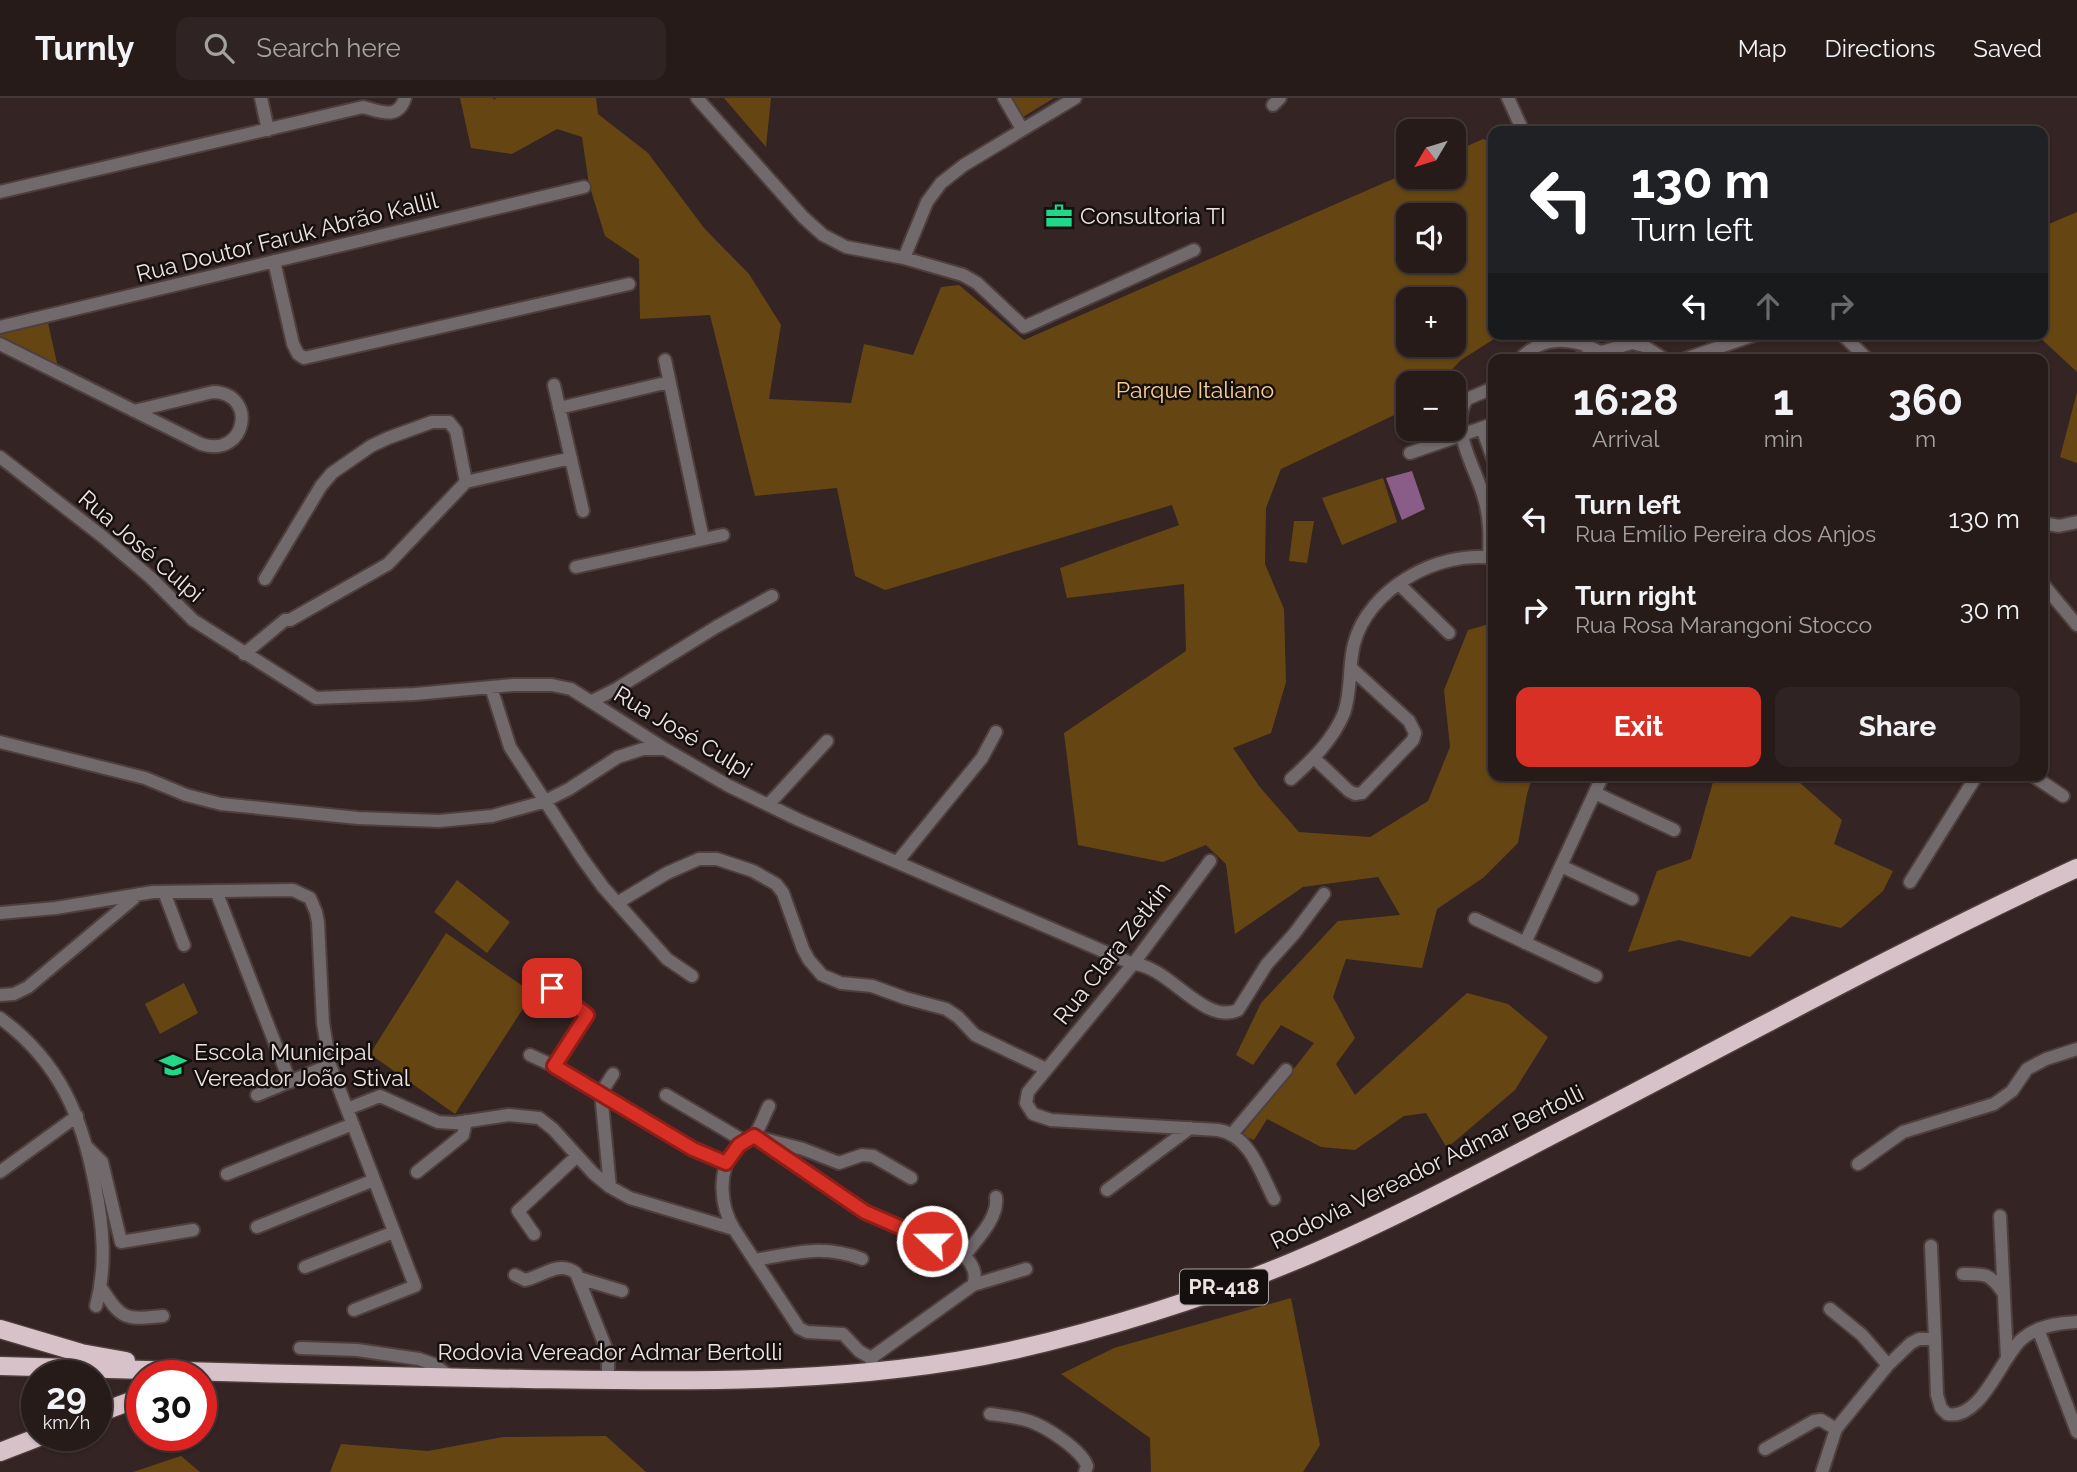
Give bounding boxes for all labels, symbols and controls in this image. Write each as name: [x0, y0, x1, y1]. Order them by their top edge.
search box: [176, 17, 666, 80]
text: Turnly: [35, 29, 134, 68]
icon: search: [200, 29, 238, 67]
text: Search here: [256, 33, 401, 63]
text: Map: [1738, 34, 1787, 63]
text: Directions: [1825, 34, 1935, 63]
text: Saved: [1973, 34, 2042, 63]
north arrow: [1396, 119, 1466, 189]
map controls: [1396, 119, 1466, 441]
text: 130 m: [1631, 152, 1770, 209]
icon: left: [1516, 154, 1607, 245]
street label: Rua Doutor Faruk Abrão Kallil: [133, 186, 441, 287]
office icon: Consultoria TI: [1044, 201, 1074, 231]
place label: Consultoria TI: [1080, 202, 1226, 229]
button: sound: [1396, 203, 1466, 273]
text: Turn left: [1631, 211, 1753, 248]
button: +: [1396, 287, 1466, 357]
icon: left: [1676, 287, 1714, 325]
icon: ahead: [1749, 287, 1787, 325]
icon: right: [1822, 287, 1860, 325]
button: −: [1396, 371, 1466, 441]
park label: Parque Italiano: [1116, 376, 1274, 403]
text: 16:28: [1573, 376, 1679, 425]
text: 1: [1773, 376, 1794, 425]
text: 360: [1888, 376, 1963, 425]
text: Arrival: [1592, 425, 1660, 452]
text: min: [1764, 425, 1803, 452]
text: m: [1915, 425, 1936, 452]
street label: Rua José Culpi: [74, 484, 209, 607]
text: Turn left: [1575, 490, 1681, 520]
icon: left: [1516, 500, 1554, 538]
text: 130 m: [1949, 504, 2020, 534]
text: Rua Emílio Pereira dos Anjos: [1575, 520, 1876, 547]
text: Turn right: [1575, 581, 1696, 611]
icon: right: [1516, 591, 1554, 629]
text: 30 m: [1960, 595, 2020, 625]
text: Rua Rosa Marangoni Stocco: [1575, 611, 1872, 638]
street label: Rua José Culpi: [609, 680, 757, 783]
button: Exit: [1516, 687, 1761, 767]
button: Share: [1775, 687, 2020, 767]
street label: Rua Clara Zetkin: [1047, 876, 1176, 1029]
pin: [522, 958, 582, 1018]
icon: arrive: [533, 969, 571, 1007]
place label: Escola Municipal Vereador João Stival: [194, 1038, 411, 1091]
school or university icon: Escola Municipal Vereador João Stival: [158, 1050, 188, 1080]
street label: Rodovia Vereador Admar Bertolli: [1266, 1079, 1588, 1254]
position arrow: [895, 1204, 969, 1278]
road number: PR-418: [1180, 1270, 1268, 1304]
street label: Rodovia Vereador Admar Bertolli: [438, 1338, 782, 1365]
speed limit sign: 30: [126, 1360, 217, 1451]
text: 29: [46, 1376, 87, 1417]
text: km/h: [43, 1412, 90, 1433]

